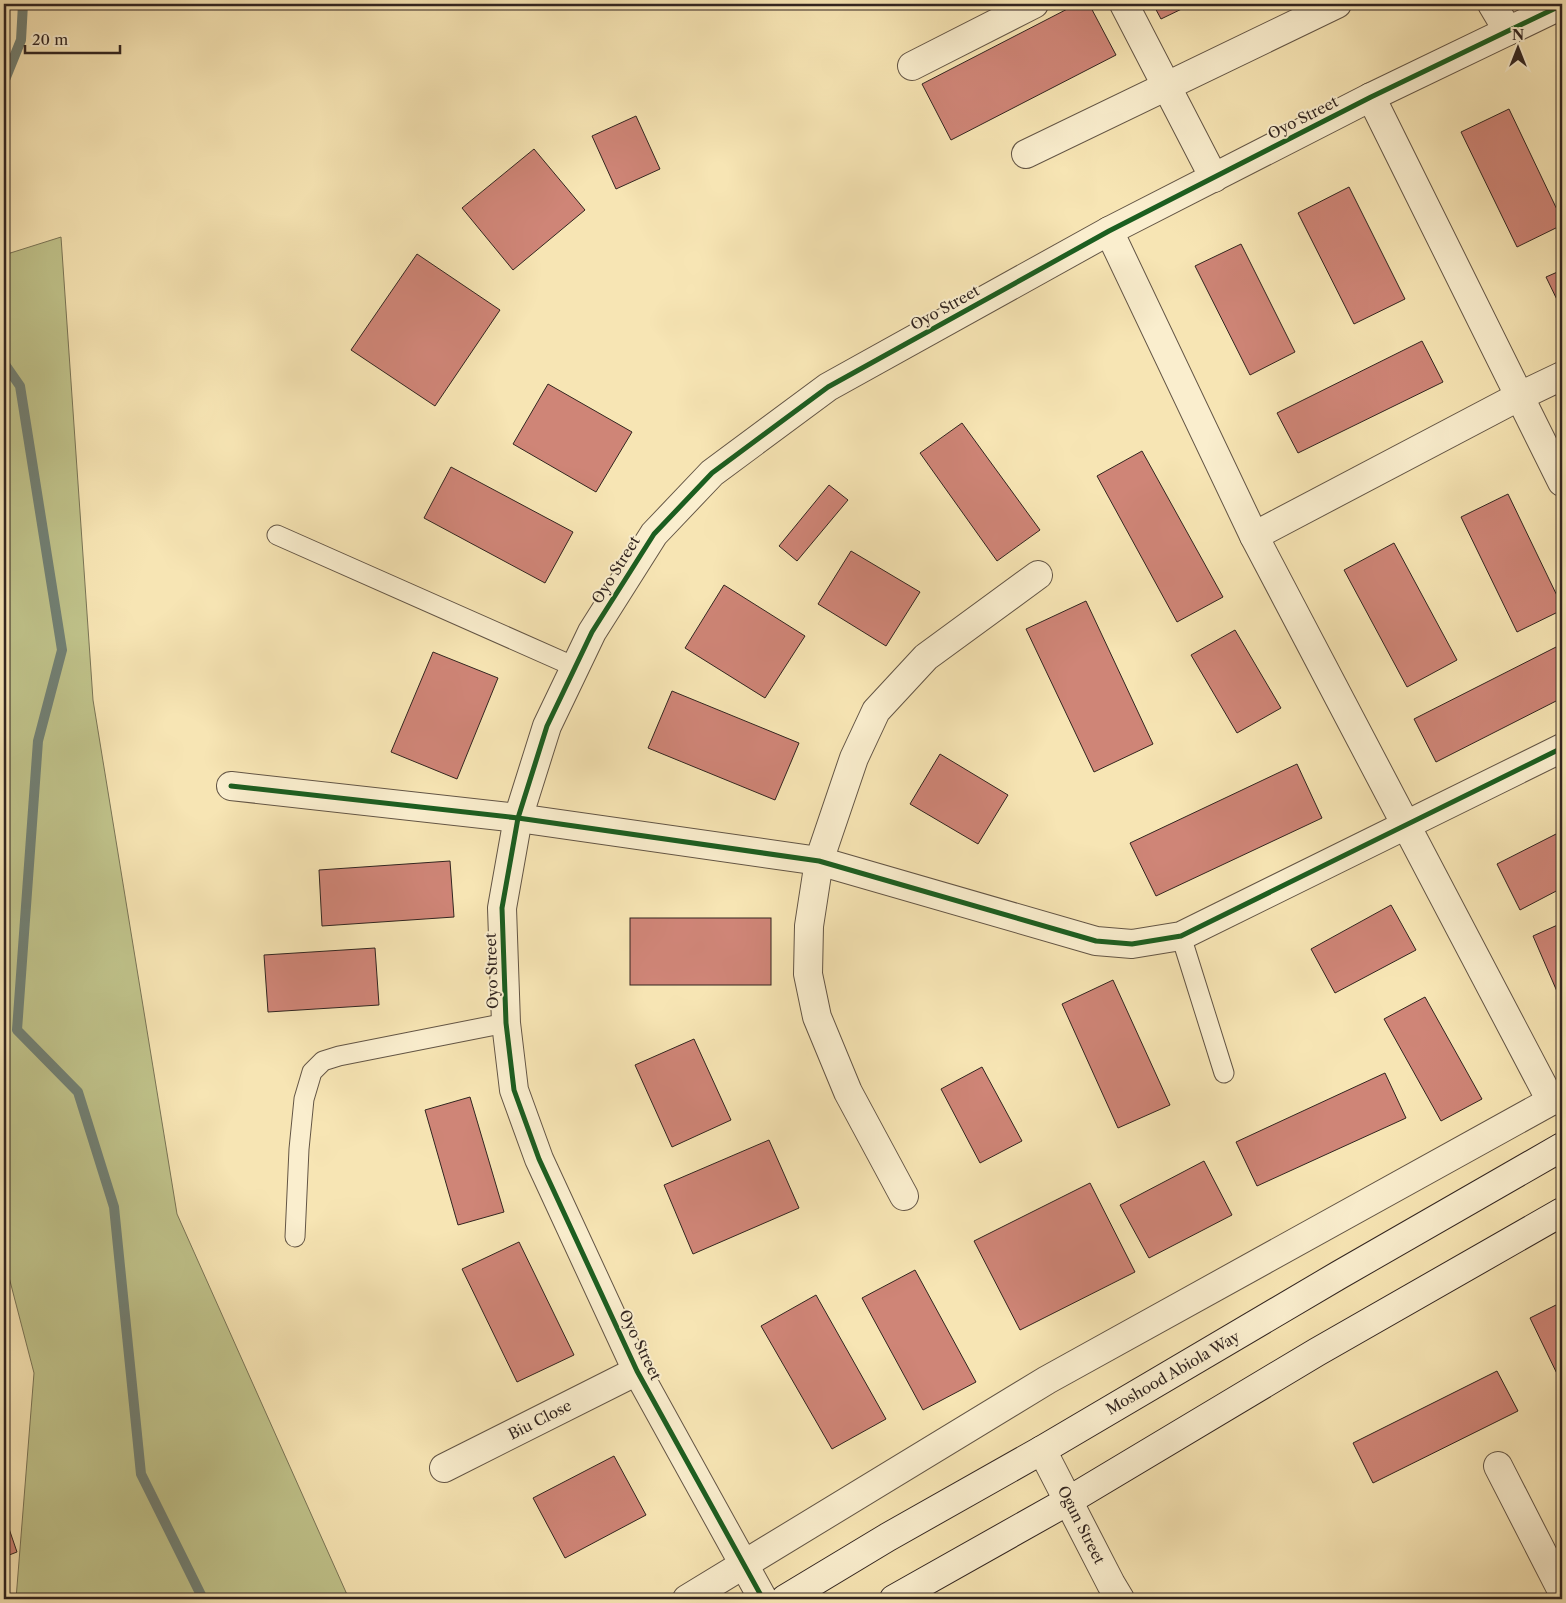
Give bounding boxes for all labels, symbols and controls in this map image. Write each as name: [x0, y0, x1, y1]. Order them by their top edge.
scale bar: [25, 22, 120, 54]
north arrow: [1494, 22, 1544, 72]
text: N: [1512, 26, 1524, 44]
text: 20 m: [32, 30, 68, 49]
street label: Oyo Street: [1265, 91, 1342, 143]
street label: Oyo Street: [907, 280, 983, 334]
street label: Oyo Street: [587, 532, 644, 607]
street label: Oyo Street: [481, 932, 502, 1009]
street label: Oyo Street: [615, 1306, 666, 1384]
street label: Moshood Abiola Way: [1102, 1326, 1244, 1419]
street label: Biu Close: [505, 1396, 575, 1444]
street label: Ogun Street: [1054, 1482, 1110, 1568]

